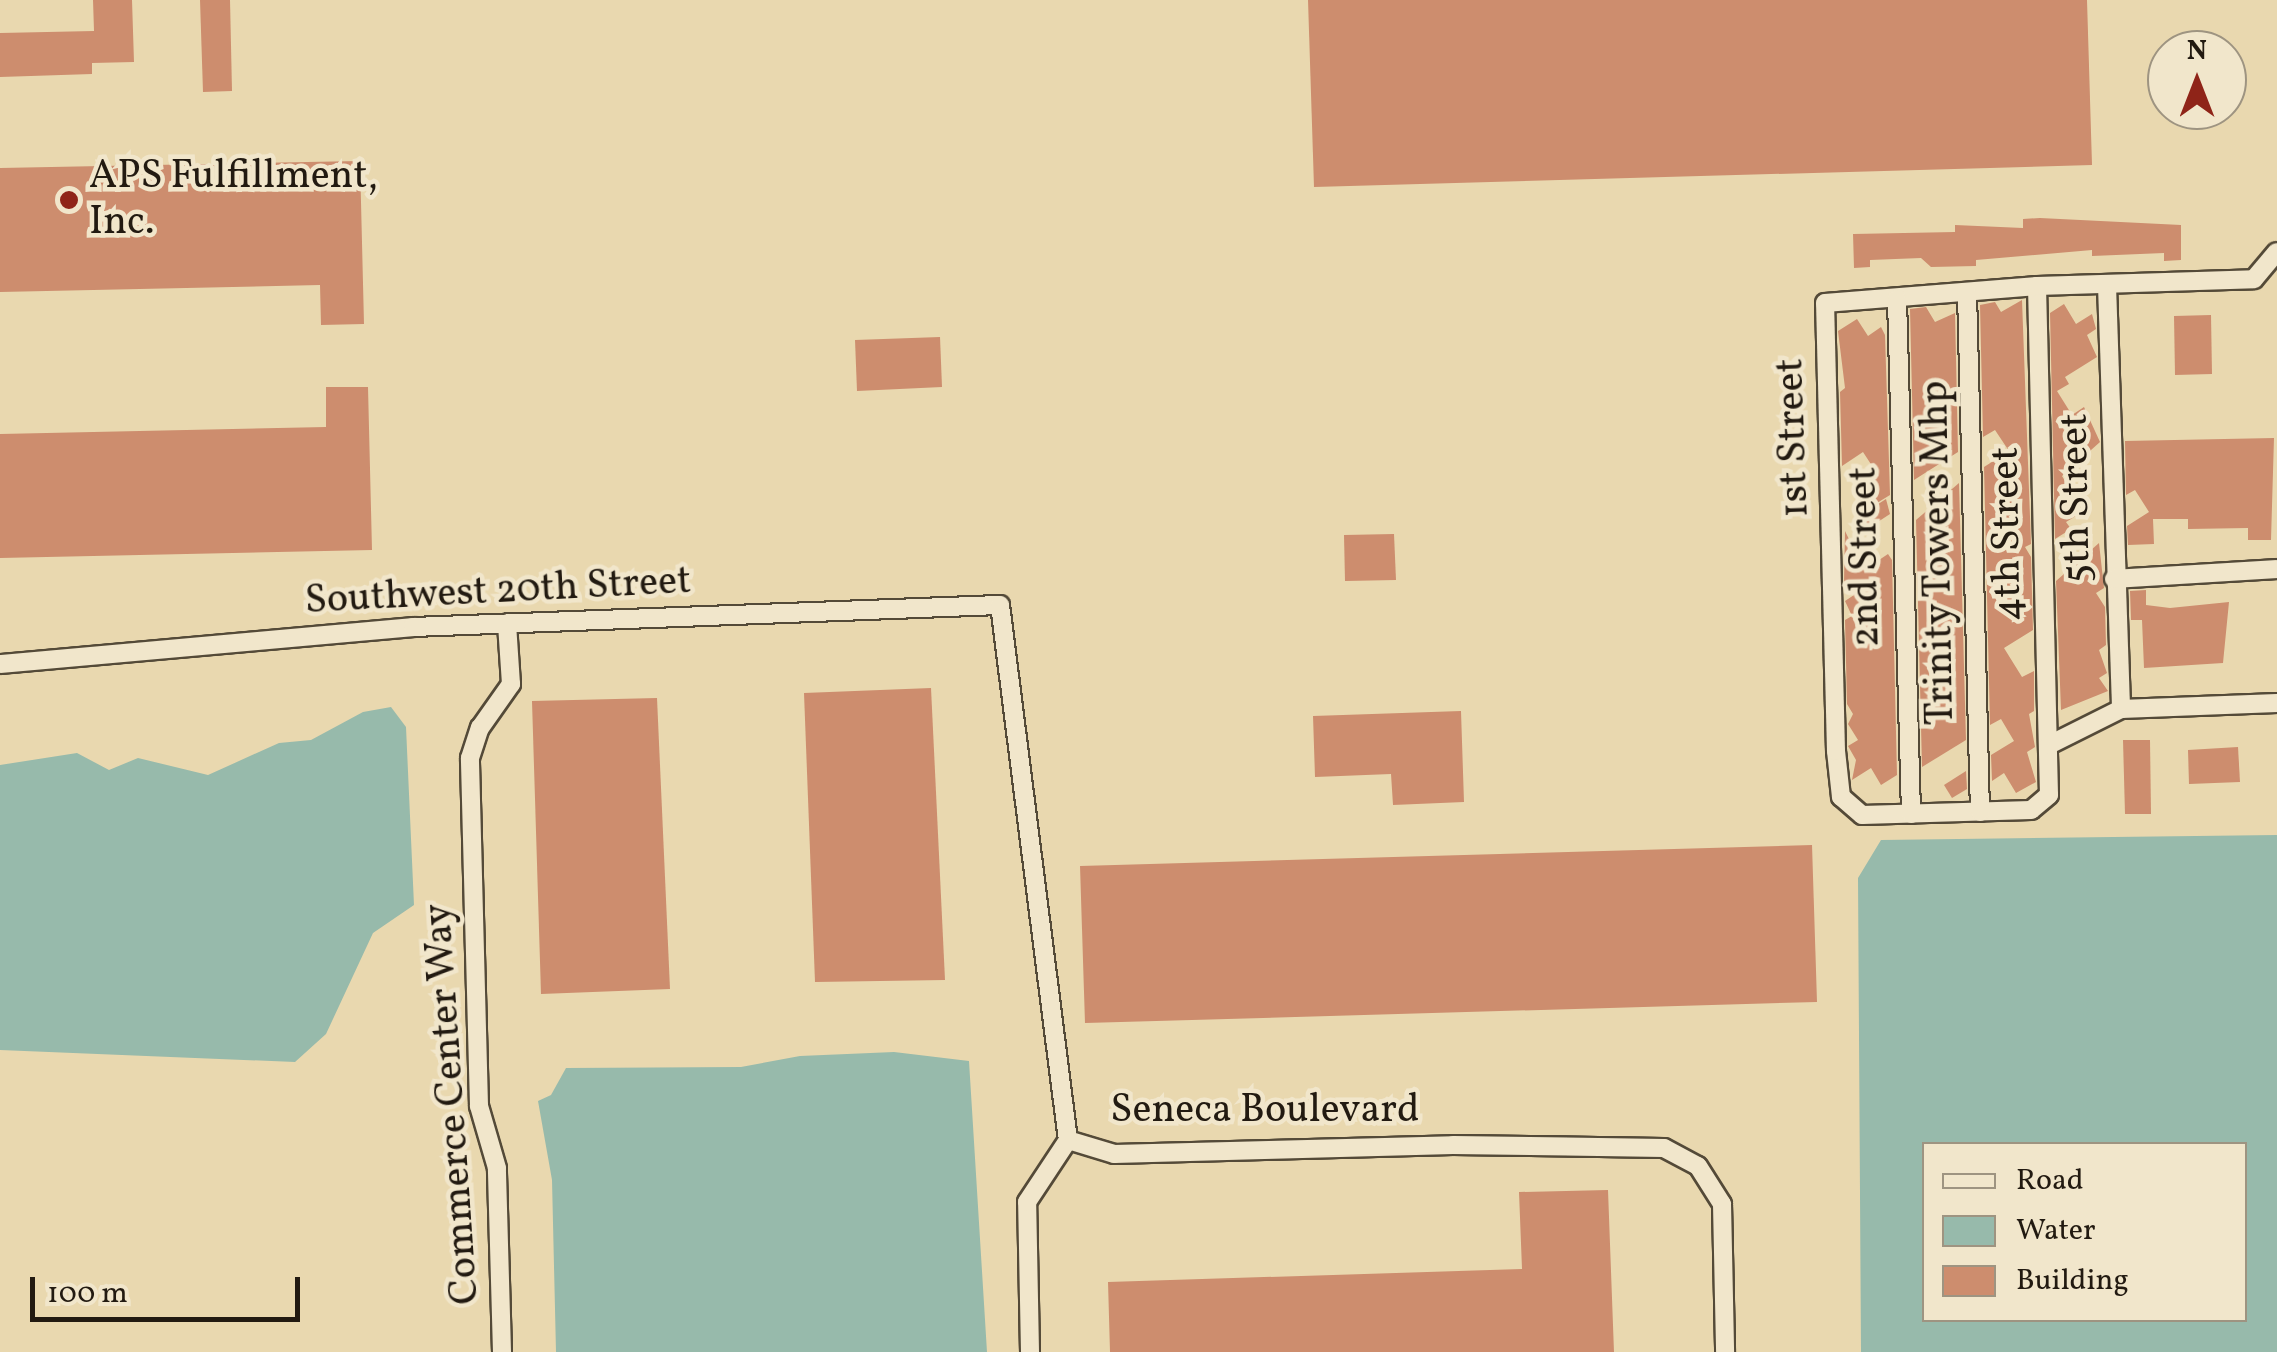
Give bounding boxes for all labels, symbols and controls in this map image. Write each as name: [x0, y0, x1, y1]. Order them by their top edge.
north arrow: [2147, 30, 2247, 130]
text: N: [2187, 32, 2207, 71]
place label: APS Fulfillment, Inc.: [89, 153, 378, 247]
marker: APS Fulfillment, Inc.: [58, 189, 80, 211]
street label: 1st Street: [1767, 357, 1821, 519]
street label: Trinity Towers Mhp: [1912, 379, 1966, 727]
street label: 5th Street: [2052, 413, 2102, 583]
street label: 4th Street: [1982, 446, 2034, 622]
street label: 2nd Street: [1840, 466, 1892, 648]
street label: Southwest 20th Street: [304, 558, 692, 626]
street label: Commerce Center Way: [415, 901, 491, 1307]
street label: Seneca Boulevard: [1110, 1087, 1420, 1135]
legend: [1922, 1142, 2247, 1322]
text: Road: [2016, 1160, 2084, 1202]
text: Water: [2016, 1210, 2096, 1252]
scale bar: [35, 1257, 305, 1319]
text: Building: [2016, 1260, 2129, 1302]
text: 100 m: [47, 1273, 128, 1315]

